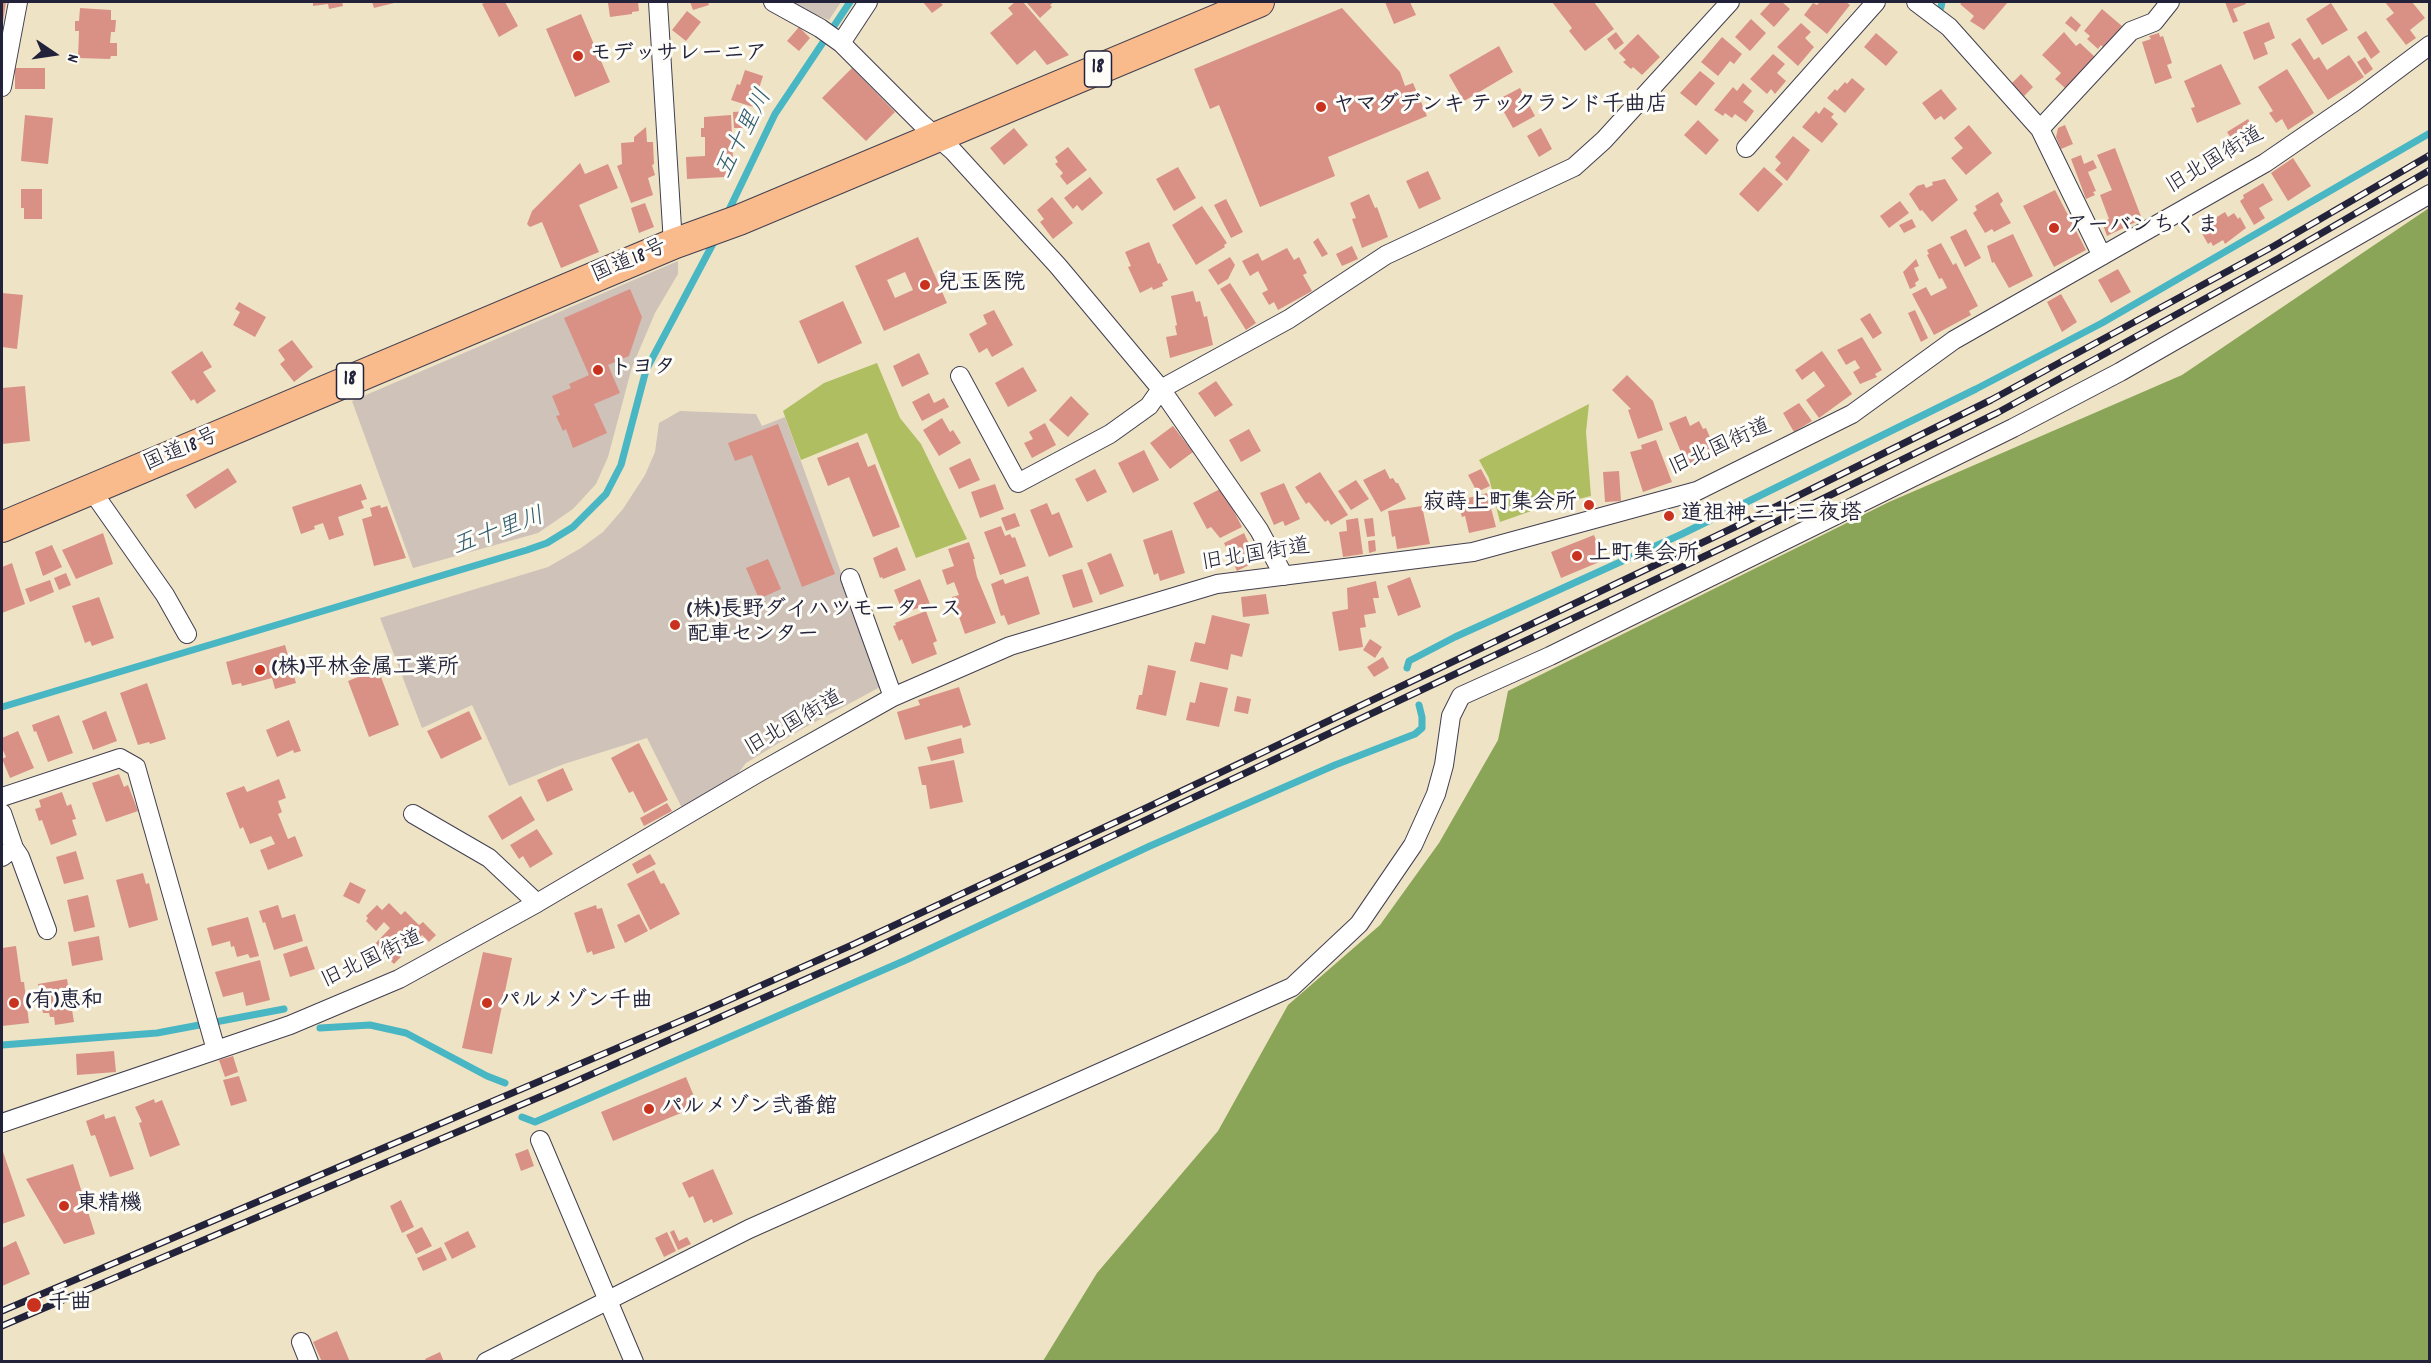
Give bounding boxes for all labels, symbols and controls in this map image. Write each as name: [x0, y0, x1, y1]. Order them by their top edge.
north arrow: [24, 24, 84, 84]
place label: モデッサレーニア: [590, 43, 767, 69]
marker: モデッサレーニア: [571, 49, 585, 63]
road number: 18: [1084, 51, 1112, 87]
text: N: [60, 52, 84, 65]
water label: 五十里川: [711, 86, 781, 184]
place label: ヤマダデンキ テックランド千曲店: [1333, 94, 1668, 120]
marker: ヤマダデンキ テックランド千曲店: [1314, 100, 1328, 114]
street label: 旧北国街道: [2162, 122, 2270, 202]
place label: アーバンちくま: [2066, 215, 2219, 241]
marker: アーバンちくま: [2047, 221, 2061, 235]
street label: 国道18号: [588, 235, 672, 291]
place label: 兒玉医院: [937, 272, 1025, 298]
marker: 兒玉医院: [918, 278, 932, 292]
place label: トヨタ: [610, 357, 676, 383]
road number: 18: [336, 363, 364, 399]
marker: トヨタ: [591, 363, 605, 377]
street label: 旧北国街道: [1665, 415, 1777, 483]
street label: 国道18号: [140, 424, 224, 480]
place label: 寂蒔上町集会所: [1423, 492, 1577, 518]
marker: 寂蒔上町集会所: [1582, 498, 1596, 512]
place label: 道祖神 二十三夜塔: [1681, 503, 1862, 529]
water label: 五十里川: [449, 504, 549, 564]
marker: 道祖神 二十三夜塔: [1662, 509, 1676, 523]
street label: 旧北国街道: [1200, 535, 1312, 579]
place label: 上町集会所: [1589, 543, 1699, 569]
marker: 上町集会所: [1570, 549, 1584, 563]
place label: (株)長野ダイハツモータース 配車センター: [687, 599, 962, 650]
marker: (株)長野ダイハツモータース 配車センター: [668, 618, 682, 632]
place label: (株)平林金属工業所: [272, 657, 459, 683]
marker: (株)平林金属工業所: [253, 663, 267, 677]
street label: 旧北国街道: [741, 686, 849, 764]
street label: 旧北国街道: [318, 926, 428, 996]
place label: (有)恵和: [26, 990, 103, 1016]
place label: パルメゾン千曲: [499, 990, 653, 1016]
marker: (有)恵和: [7, 996, 21, 1010]
marker: パルメゾン千曲: [480, 996, 494, 1010]
place label: パルメゾン弐番館: [661, 1096, 837, 1122]
marker: パルメゾン弐番館: [642, 1102, 656, 1116]
place label: 東精機: [76, 1193, 142, 1219]
marker: 東精機: [57, 1199, 71, 1213]
place label: 千曲: [48, 1292, 92, 1318]
marker: 千曲: [25, 1296, 43, 1314]

